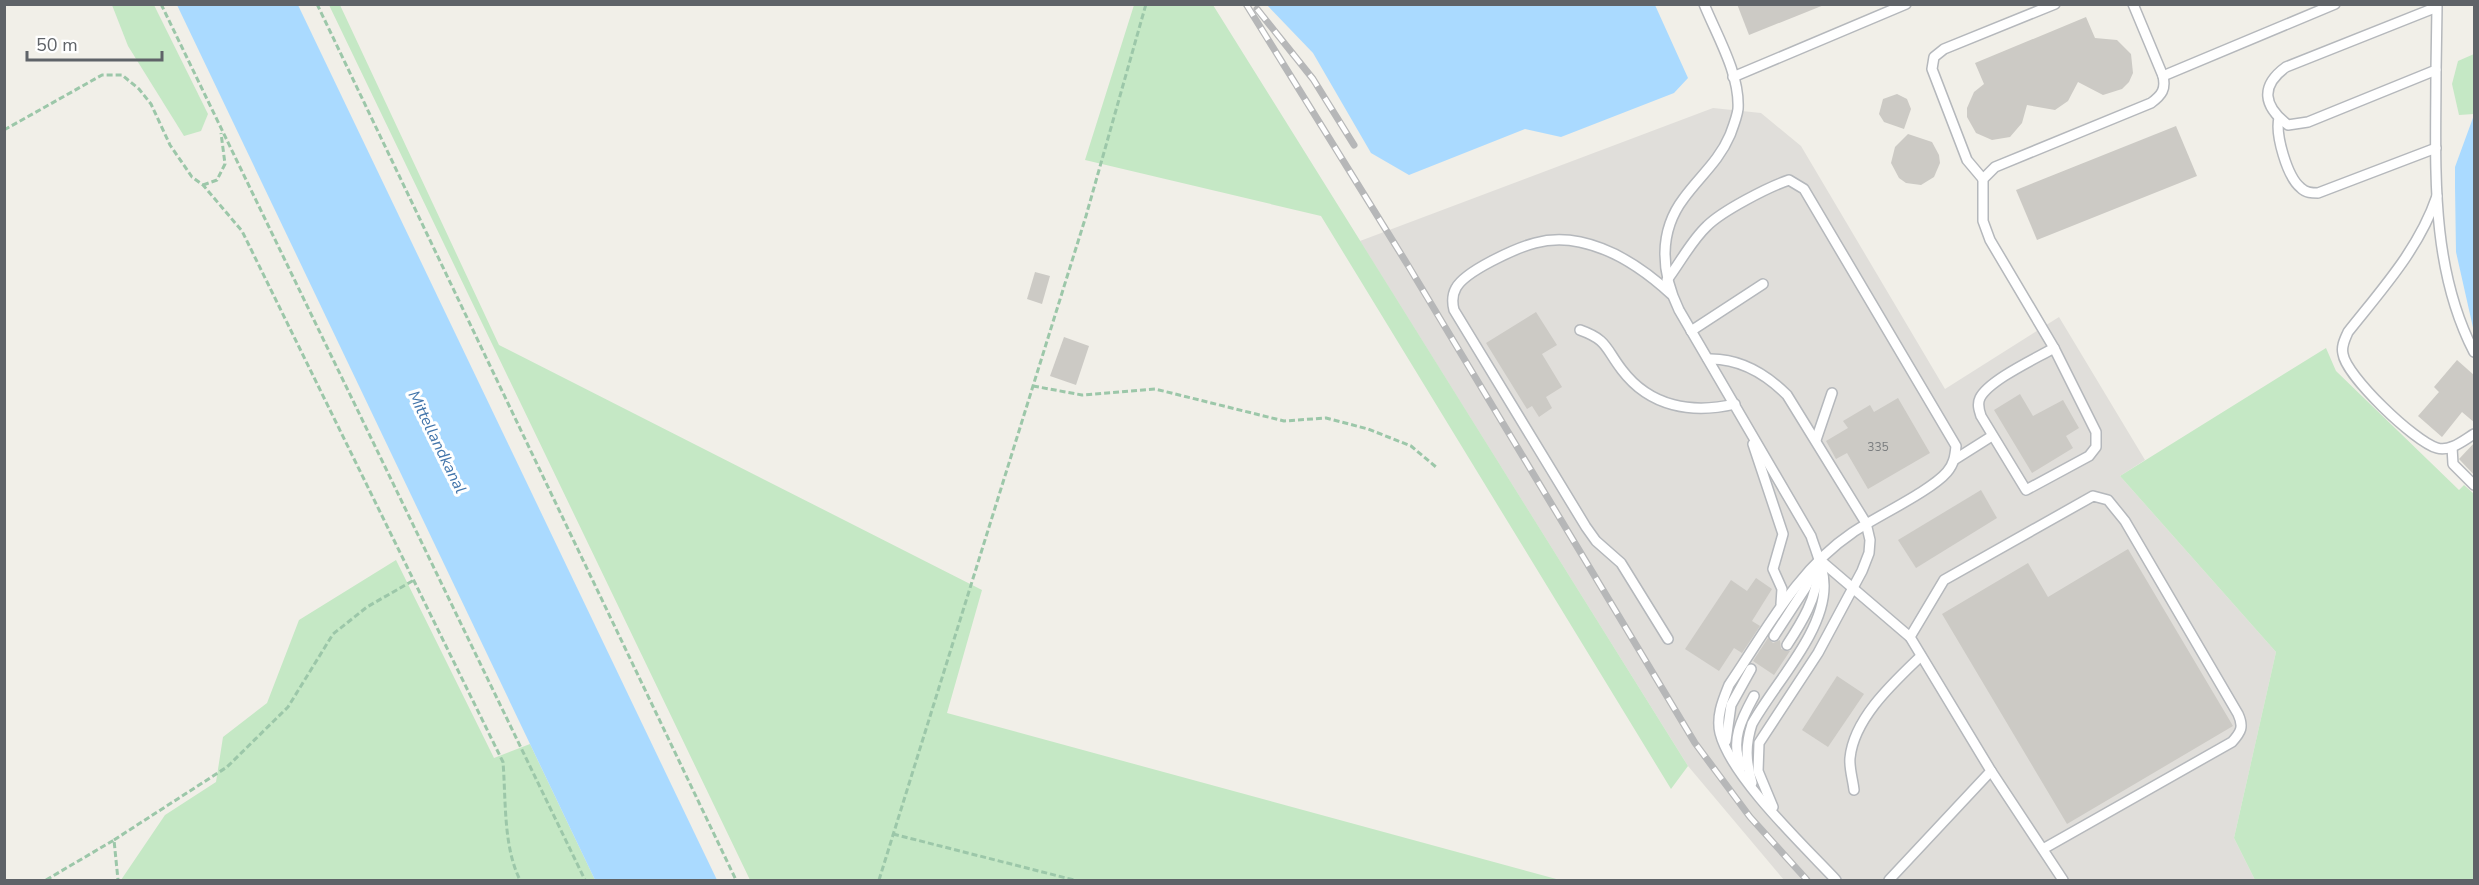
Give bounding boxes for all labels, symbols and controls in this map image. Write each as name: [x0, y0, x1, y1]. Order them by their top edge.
scale bar: [27, 24, 162, 62]
text: 50 m: [36, 33, 78, 57]
water label: Mittellandkanal: [403, 387, 472, 497]
house number: 335: [1867, 439, 1889, 455]

